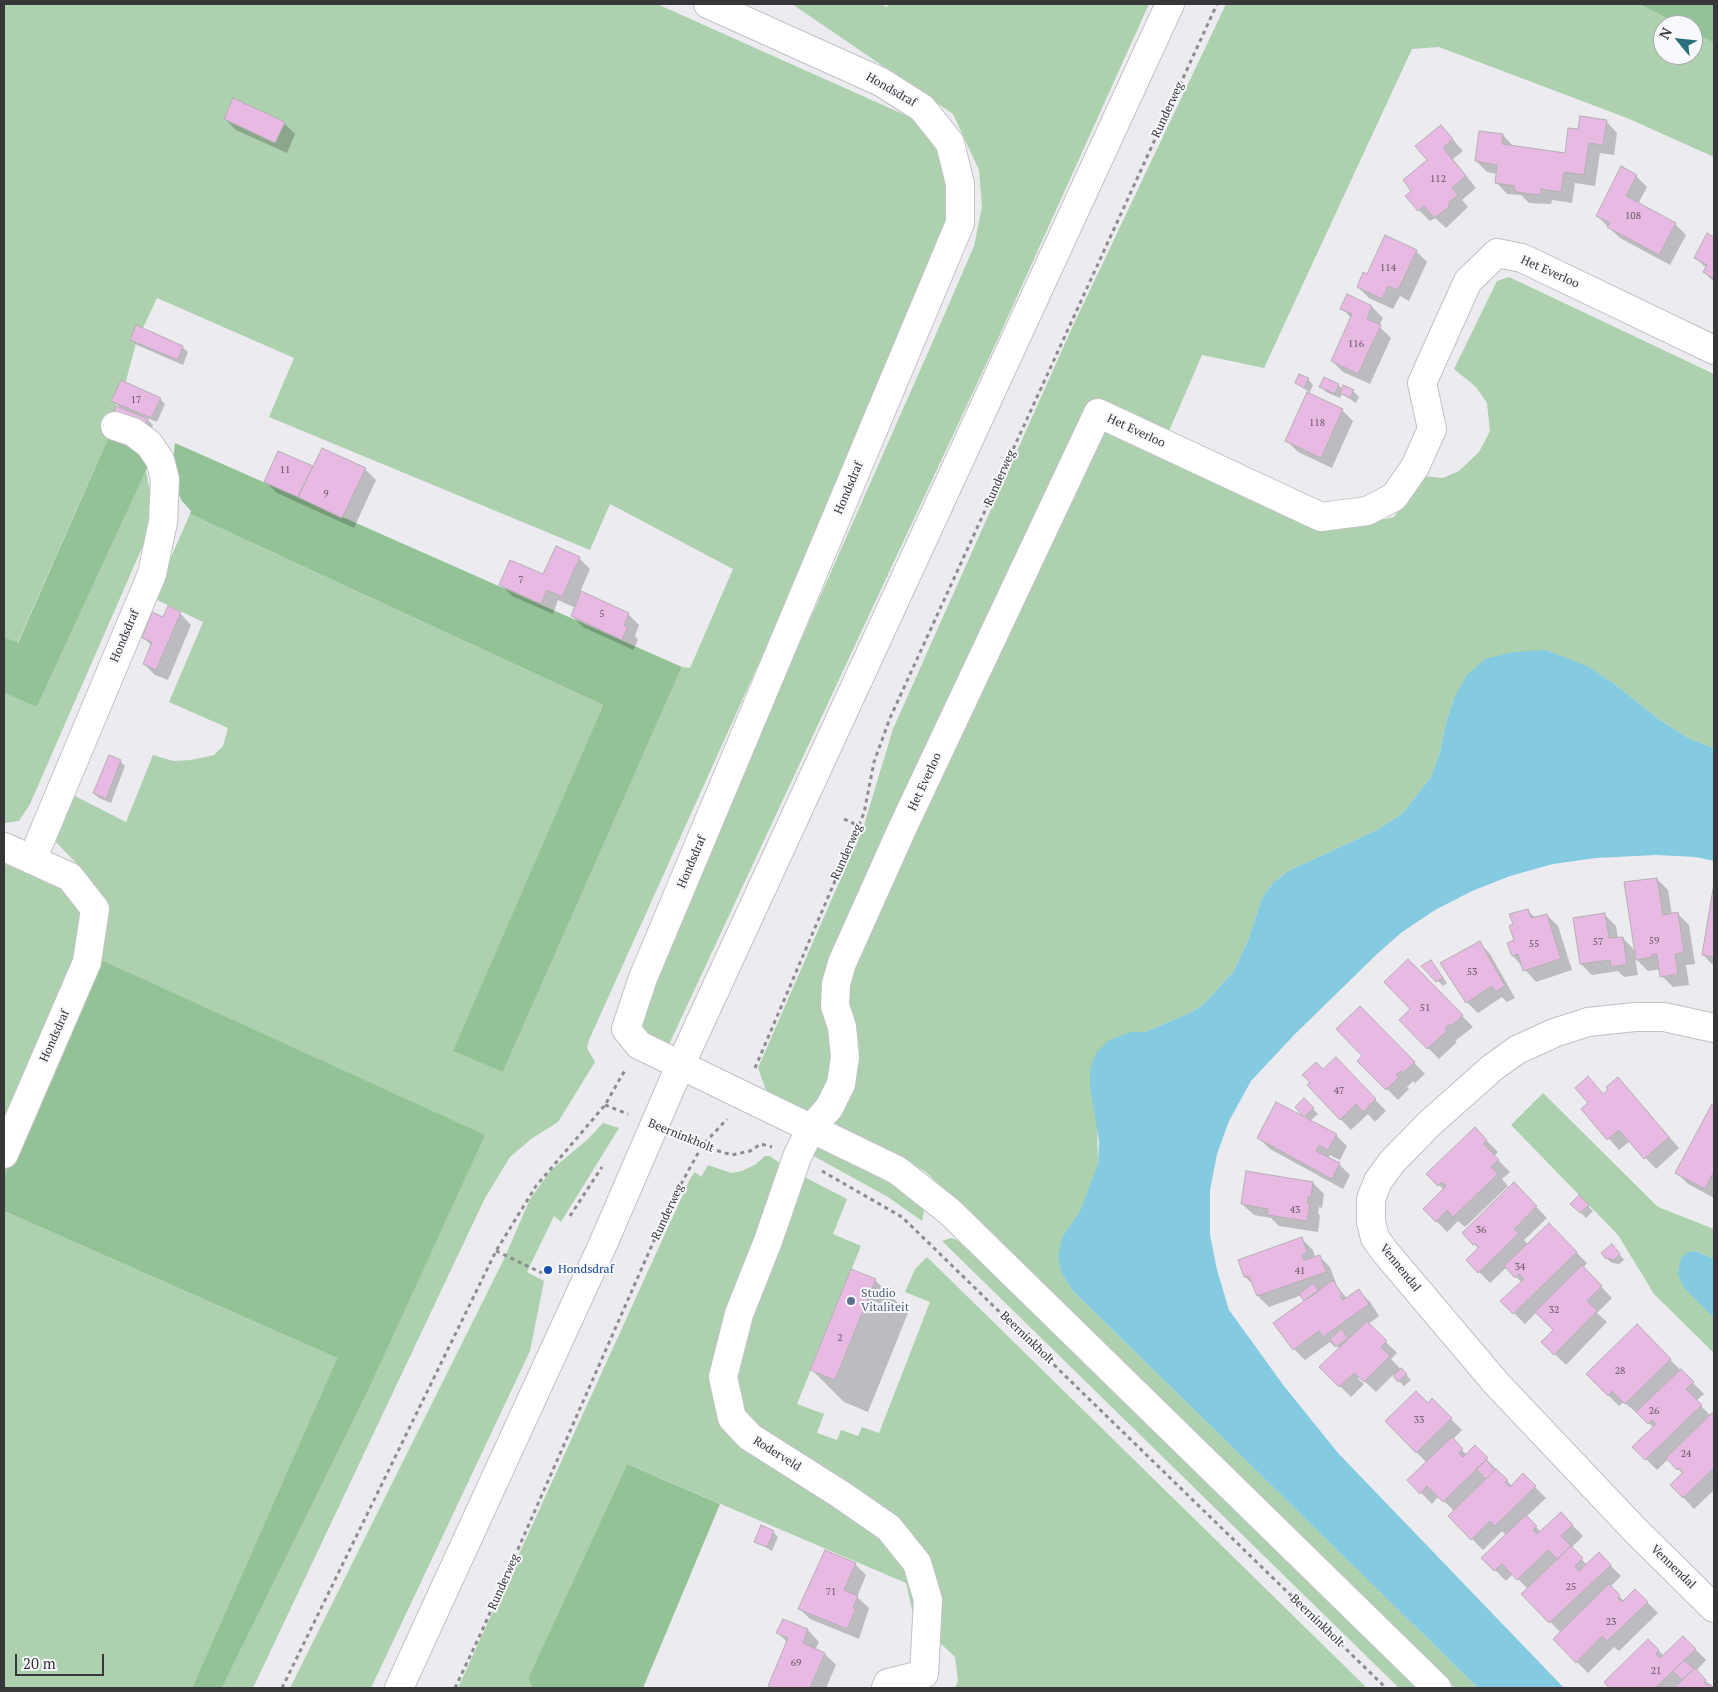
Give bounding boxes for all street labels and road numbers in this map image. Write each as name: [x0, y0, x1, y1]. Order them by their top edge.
street label: Hondsdraf: [863, 70, 919, 110]
street label: Runderweg: [1149, 80, 1187, 140]
street label: Het Everloo: [1519, 253, 1581, 291]
street label: Het Everloo: [1105, 411, 1167, 451]
street label: Runderweg: [981, 448, 1019, 508]
street label: Hondsdraf: [831, 460, 867, 516]
street label: Hondsdraf: [107, 608, 143, 664]
street label: Het Everloo: [905, 751, 945, 813]
street label: Runderweg: [828, 822, 866, 882]
street label: Hondsdraf: [674, 834, 710, 890]
street label: Hondsdraf: [37, 1008, 73, 1064]
street label: Beerninkholt: [646, 1116, 716, 1156]
street label: Runderweg: [649, 1182, 687, 1242]
street label: Vennendal: [1376, 1241, 1424, 1295]
street label: Beerninkholt: [997, 1309, 1057, 1367]
street label: Roderveld: [750, 1434, 804, 1474]
street label: Vennendal: [1648, 1542, 1698, 1592]
street label: Runderweg: [485, 1552, 523, 1612]
street label: Beerninkholt: [1287, 1592, 1347, 1650]

